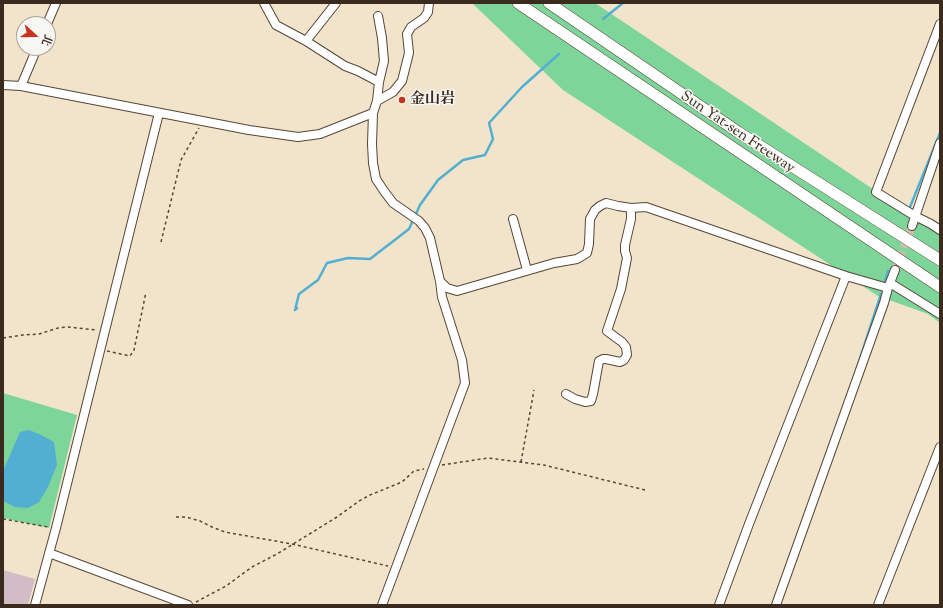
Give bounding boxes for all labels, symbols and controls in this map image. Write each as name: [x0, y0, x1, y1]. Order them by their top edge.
north arrow: [16, 16, 56, 56]
text: 北: [37, 32, 56, 48]
street label: Sun Yat-sen Freeway: [676, 88, 798, 178]
place label: 金山岩: [410, 91, 455, 109]
marker: 金山岩: [397, 95, 407, 105]

